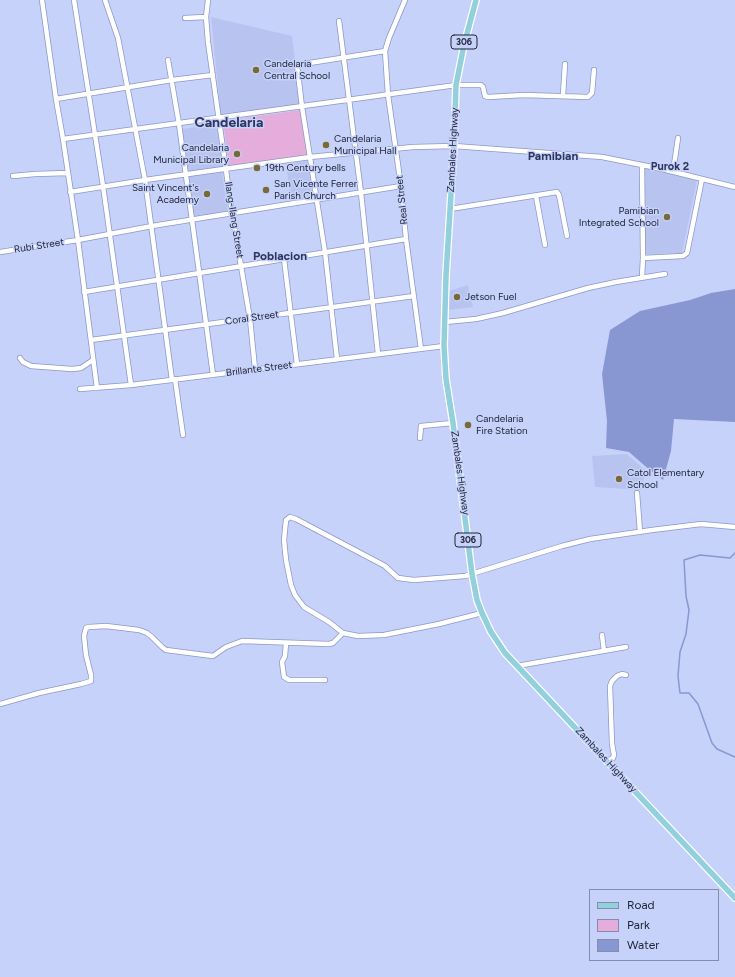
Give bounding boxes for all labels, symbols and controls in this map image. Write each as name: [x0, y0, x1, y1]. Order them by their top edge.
road number: 306: [451, 35, 477, 49]
place label: Candelaria Central School: [264, 58, 330, 82]
marker: Candelaria Central School: [251, 65, 261, 75]
street label: Zambales Highway: [445, 107, 461, 193]
district label: Candelaria: [195, 115, 263, 131]
place label: Candelaria Municipal Hall: [334, 133, 396, 156]
marker: Candelaria Municipal Hall: [321, 140, 331, 150]
place label: Candelaria Municipal Library: [153, 142, 229, 166]
marker: Candelaria Municipal Library: [232, 149, 242, 159]
district label: Pamibian: [528, 149, 578, 163]
district label: Purok 2: [651, 160, 689, 174]
place label: 19th Century bells: [265, 162, 346, 174]
marker: 19th Century bells: [252, 163, 262, 173]
street label: Real Street: [393, 175, 411, 225]
place label: San Vicente Ferrer Parish Church: [274, 178, 357, 202]
street label: Ilang-Ilang Street: [222, 181, 246, 259]
place label: Saint Vincent's Academy: [132, 182, 199, 206]
marker: San Vicente Ferrer Parish Church: [261, 185, 271, 195]
marker: Saint Vincent's Academy: [202, 189, 212, 199]
place label: Pamibian Integrated School: [579, 205, 659, 228]
marker: Pamibian Integrated School: [662, 212, 672, 222]
street label: Rubi Street: [13, 236, 65, 256]
district label: Poblacion: [253, 249, 307, 263]
place label: Jetson Fuel: [465, 291, 516, 303]
marker: Jetson Fuel: [452, 292, 462, 302]
street label: Coral Street: [224, 308, 280, 328]
street label: Brillante Street: [225, 359, 293, 379]
place label: Candelaria Fire Station: [476, 413, 528, 436]
marker: Candelaria Fire Station: [463, 420, 473, 430]
street label: Zambales Highway: [448, 430, 472, 516]
place label: Catol Elementary School: [627, 467, 704, 490]
marker: Catol Elementary School: [614, 474, 624, 484]
road number: 306: [455, 533, 481, 547]
street label: Zambales Highway: [573, 725, 639, 795]
legend: [589, 889, 719, 961]
text: Road: [627, 898, 655, 912]
text: Park: [627, 918, 650, 932]
text: Water: [627, 938, 659, 952]

